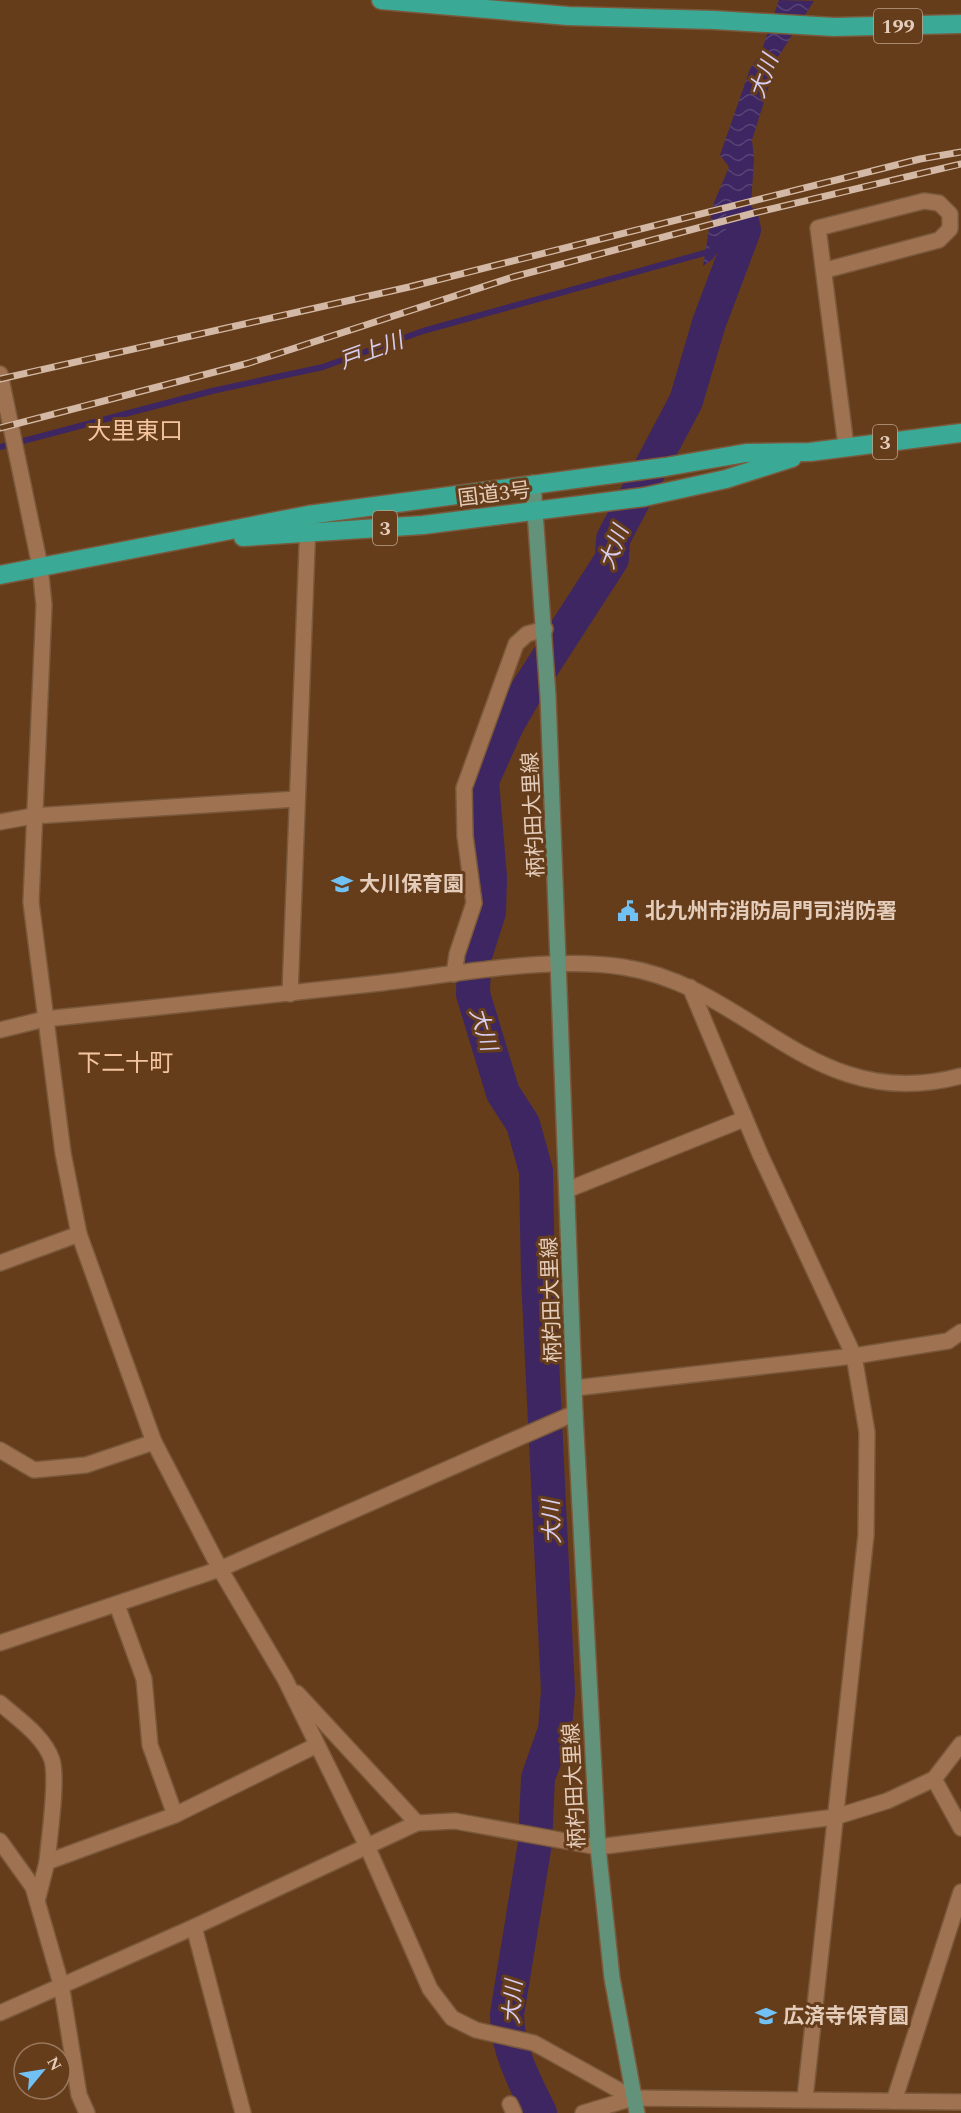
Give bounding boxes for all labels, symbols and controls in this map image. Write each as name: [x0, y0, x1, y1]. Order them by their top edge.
road number: 199: [874, 9, 922, 43]
water label: 大川: [741, 48, 788, 103]
water label: 戸上川: [335, 324, 410, 378]
district label: 大里東口: [87, 414, 183, 450]
road number: 3: [873, 425, 897, 459]
street label: 国道3号: [456, 475, 533, 515]
road number: 3: [373, 511, 397, 545]
water label: 大川: [591, 519, 638, 574]
street label: 柄杓田大里線: [515, 751, 553, 879]
place label: 大川保育園: [359, 869, 464, 901]
school or university icon: 大川保育園: [330, 872, 354, 896]
place label: 北九州市消防局門司消防署: [645, 896, 897, 928]
public building icon: 北九州市消防局門司消防署: [616, 899, 640, 923]
water label: 大川: [460, 1004, 505, 1057]
district label: 下二十町: [77, 1046, 173, 1082]
street label: 柄杓田大里線: [534, 1236, 570, 1363]
water label: 大川: [535, 1497, 570, 1545]
street label: 柄杓田大里線: [556, 1722, 594, 1850]
water label: 大川: [496, 1977, 532, 2025]
place label: 広済寺保育園: [783, 2001, 909, 2033]
school or university icon: 広済寺保育園: [754, 2004, 778, 2028]
north arrow: [12, 2041, 72, 2101]
text: N: [40, 2052, 68, 2076]

